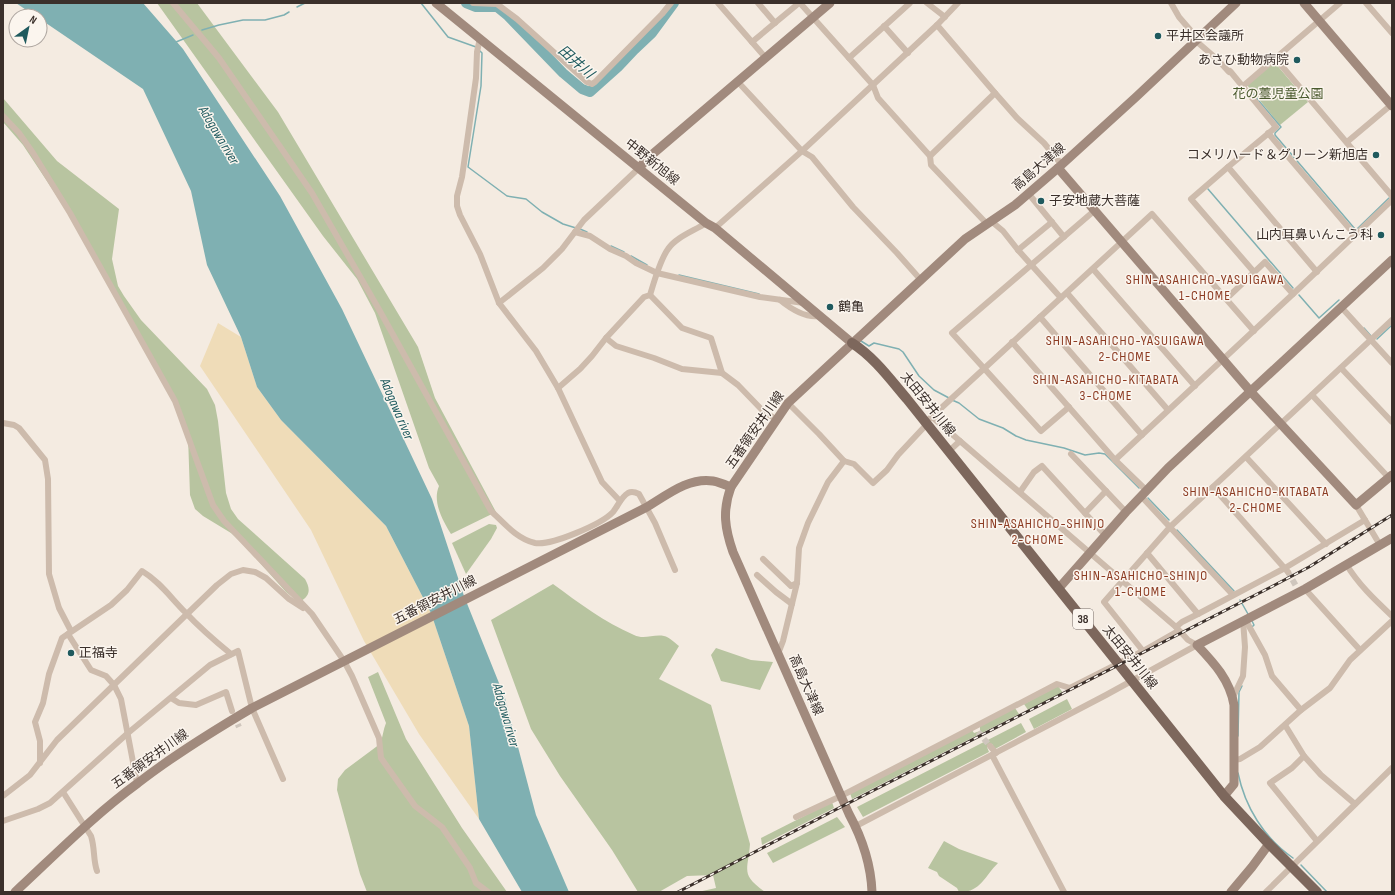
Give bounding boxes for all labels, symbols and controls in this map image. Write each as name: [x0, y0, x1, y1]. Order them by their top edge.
north arrow: [8, 8, 48, 48]
text: N: [27, 13, 39, 27]
place label: 平井区会議所: [1166, 28, 1244, 44]
marker: 平井区会議所: [1153, 31, 1163, 41]
water label: 田井川: [555, 42, 599, 84]
place label: あさひ動物病院: [1198, 52, 1289, 68]
marker: あさひ動物病院: [1292, 55, 1302, 65]
park label: 花の薹児童公園: [1232, 86, 1324, 102]
water label: Adogawa river: [194, 102, 244, 168]
street label: 中野新旭線: [622, 135, 682, 189]
street label: 高島大津線: [1009, 140, 1069, 194]
place label: コメリハード＆グリーン新旭店: [1187, 147, 1368, 163]
marker: コメリハード＆グリーン新旭店: [1371, 150, 1381, 160]
place label: 子安地蔵大菩薩: [1049, 193, 1140, 209]
marker: 子安地蔵大菩薩: [1036, 196, 1046, 206]
place label: 山内耳鼻いんこう科: [1256, 227, 1373, 243]
marker: 山内耳鼻いんこう科: [1376, 230, 1386, 240]
district label: SHIN-ASAHICHO-YASUIGAWA 1-CHOME: [1126, 271, 1284, 304]
place label: 鶴亀: [838, 299, 864, 315]
marker: 鶴亀: [825, 302, 835, 312]
district label: SHIN-ASAHICHO-YASUIGAWA 2-CHOME: [1046, 332, 1204, 365]
street label: 太田安井川線: [897, 369, 959, 439]
district label: SHIN-ASAHICHO-KITABATA 3-CHOME: [1033, 371, 1179, 404]
water label: Adogawa river: [376, 375, 418, 443]
street label: 五番領安井川線: [722, 388, 788, 472]
district label: SHIN-ASAHICHO-KITABATA 2-CHOME: [1183, 483, 1329, 516]
district label: SHIN-ASAHICHO-SHINJO 2-CHOME: [971, 515, 1105, 548]
district label: SHIN-ASAHICHO-SHINJO 1-CHOME: [1074, 567, 1208, 600]
street label: 五番領安井川線: [391, 572, 479, 628]
road number: 38: [1073, 609, 1093, 629]
street label: 太田安井川線: [1099, 622, 1161, 692]
place label: 正福寺: [79, 645, 118, 661]
marker: 正福寺: [66, 648, 76, 658]
street label: 高島大津線: [785, 652, 827, 718]
water label: Adogawa river: [489, 680, 523, 750]
street label: 五番領安井川線: [108, 726, 192, 792]

